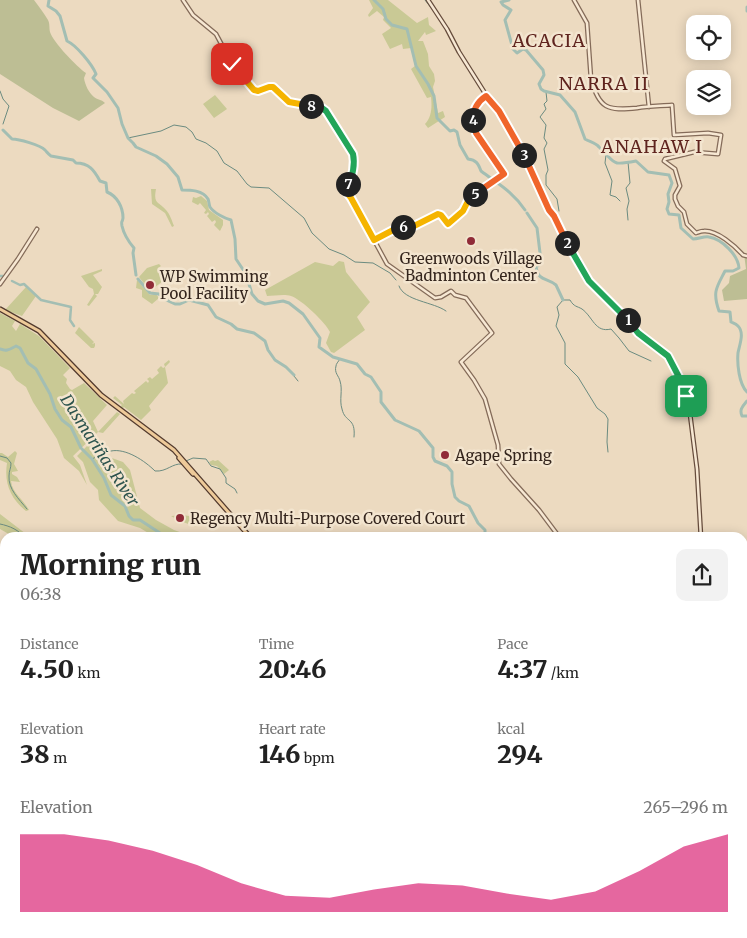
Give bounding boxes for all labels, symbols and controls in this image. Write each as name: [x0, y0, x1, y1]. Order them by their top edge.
map controls: [686, 15, 731, 115]
button: locate: [686, 15, 731, 60]
district label: ACACIA: [511, 29, 586, 52]
pin: [211, 43, 253, 85]
icon: check: [218, 50, 246, 78]
button: layers: [686, 70, 731, 115]
district label: NARRA II: [559, 72, 649, 95]
pin: 8: [298, 94, 324, 118]
text: 8: [307, 97, 316, 115]
pin: 4: [460, 108, 486, 132]
text: 4: [469, 111, 478, 129]
district label: ANAHAW I: [600, 135, 703, 158]
pin: 3: [512, 142, 536, 168]
text: 3: [520, 146, 529, 164]
pin: 7: [336, 172, 360, 196]
text: 7: [344, 175, 353, 193]
pin: 5: [462, 182, 488, 206]
text: 5: [471, 185, 480, 203]
pin: 6: [390, 214, 416, 240]
text: 6: [399, 218, 408, 236]
pin: 2: [554, 230, 580, 256]
text: 2: [563, 234, 572, 252]
marker: Greenwoods Village Badminton Center: [465, 235, 477, 247]
place label: Greenwoods Village Badminton Center: [400, 249, 542, 285]
place label: WP Swimming Pool Facility: [159, 267, 268, 303]
marker: WP Swimming Pool Facility: [144, 279, 156, 291]
pin: 1: [616, 308, 640, 332]
text: 1: [625, 311, 632, 329]
pin: [665, 375, 707, 417]
icon: arrive: [672, 382, 700, 410]
water label: Dasmariñas River: [56, 390, 144, 510]
place label: Agape Spring: [454, 446, 552, 465]
marker: Agape Spring: [439, 449, 451, 461]
place label: Regency Multi-Purpose Covered Court: [190, 509, 465, 528]
marker: Regency Multi-Purpose Covered Court: [174, 512, 186, 524]
text: Morning run: [20, 547, 201, 583]
button: share: [676, 549, 728, 601]
text: 06:38: [20, 584, 61, 604]
text: Distance: [20, 635, 79, 653]
text: Time: [259, 635, 294, 653]
text: Pace: [497, 635, 528, 653]
text: 4.50: [20, 653, 74, 685]
text: 20:46: [259, 653, 326, 685]
text: 4:37: [497, 653, 547, 685]
text: km: [74, 664, 100, 682]
text: /km: [547, 664, 579, 682]
text: Elevation: [20, 720, 84, 738]
text: Heart rate: [259, 720, 326, 738]
text: kcal: [497, 720, 525, 738]
text: 38: [20, 738, 50, 770]
text: 146: [259, 738, 300, 770]
text: 294: [497, 738, 542, 770]
text: m: [50, 749, 67, 767]
text: bpm: [300, 749, 335, 767]
text: Elevation: [20, 797, 93, 817]
text: 265–296 m: [643, 797, 728, 817]

